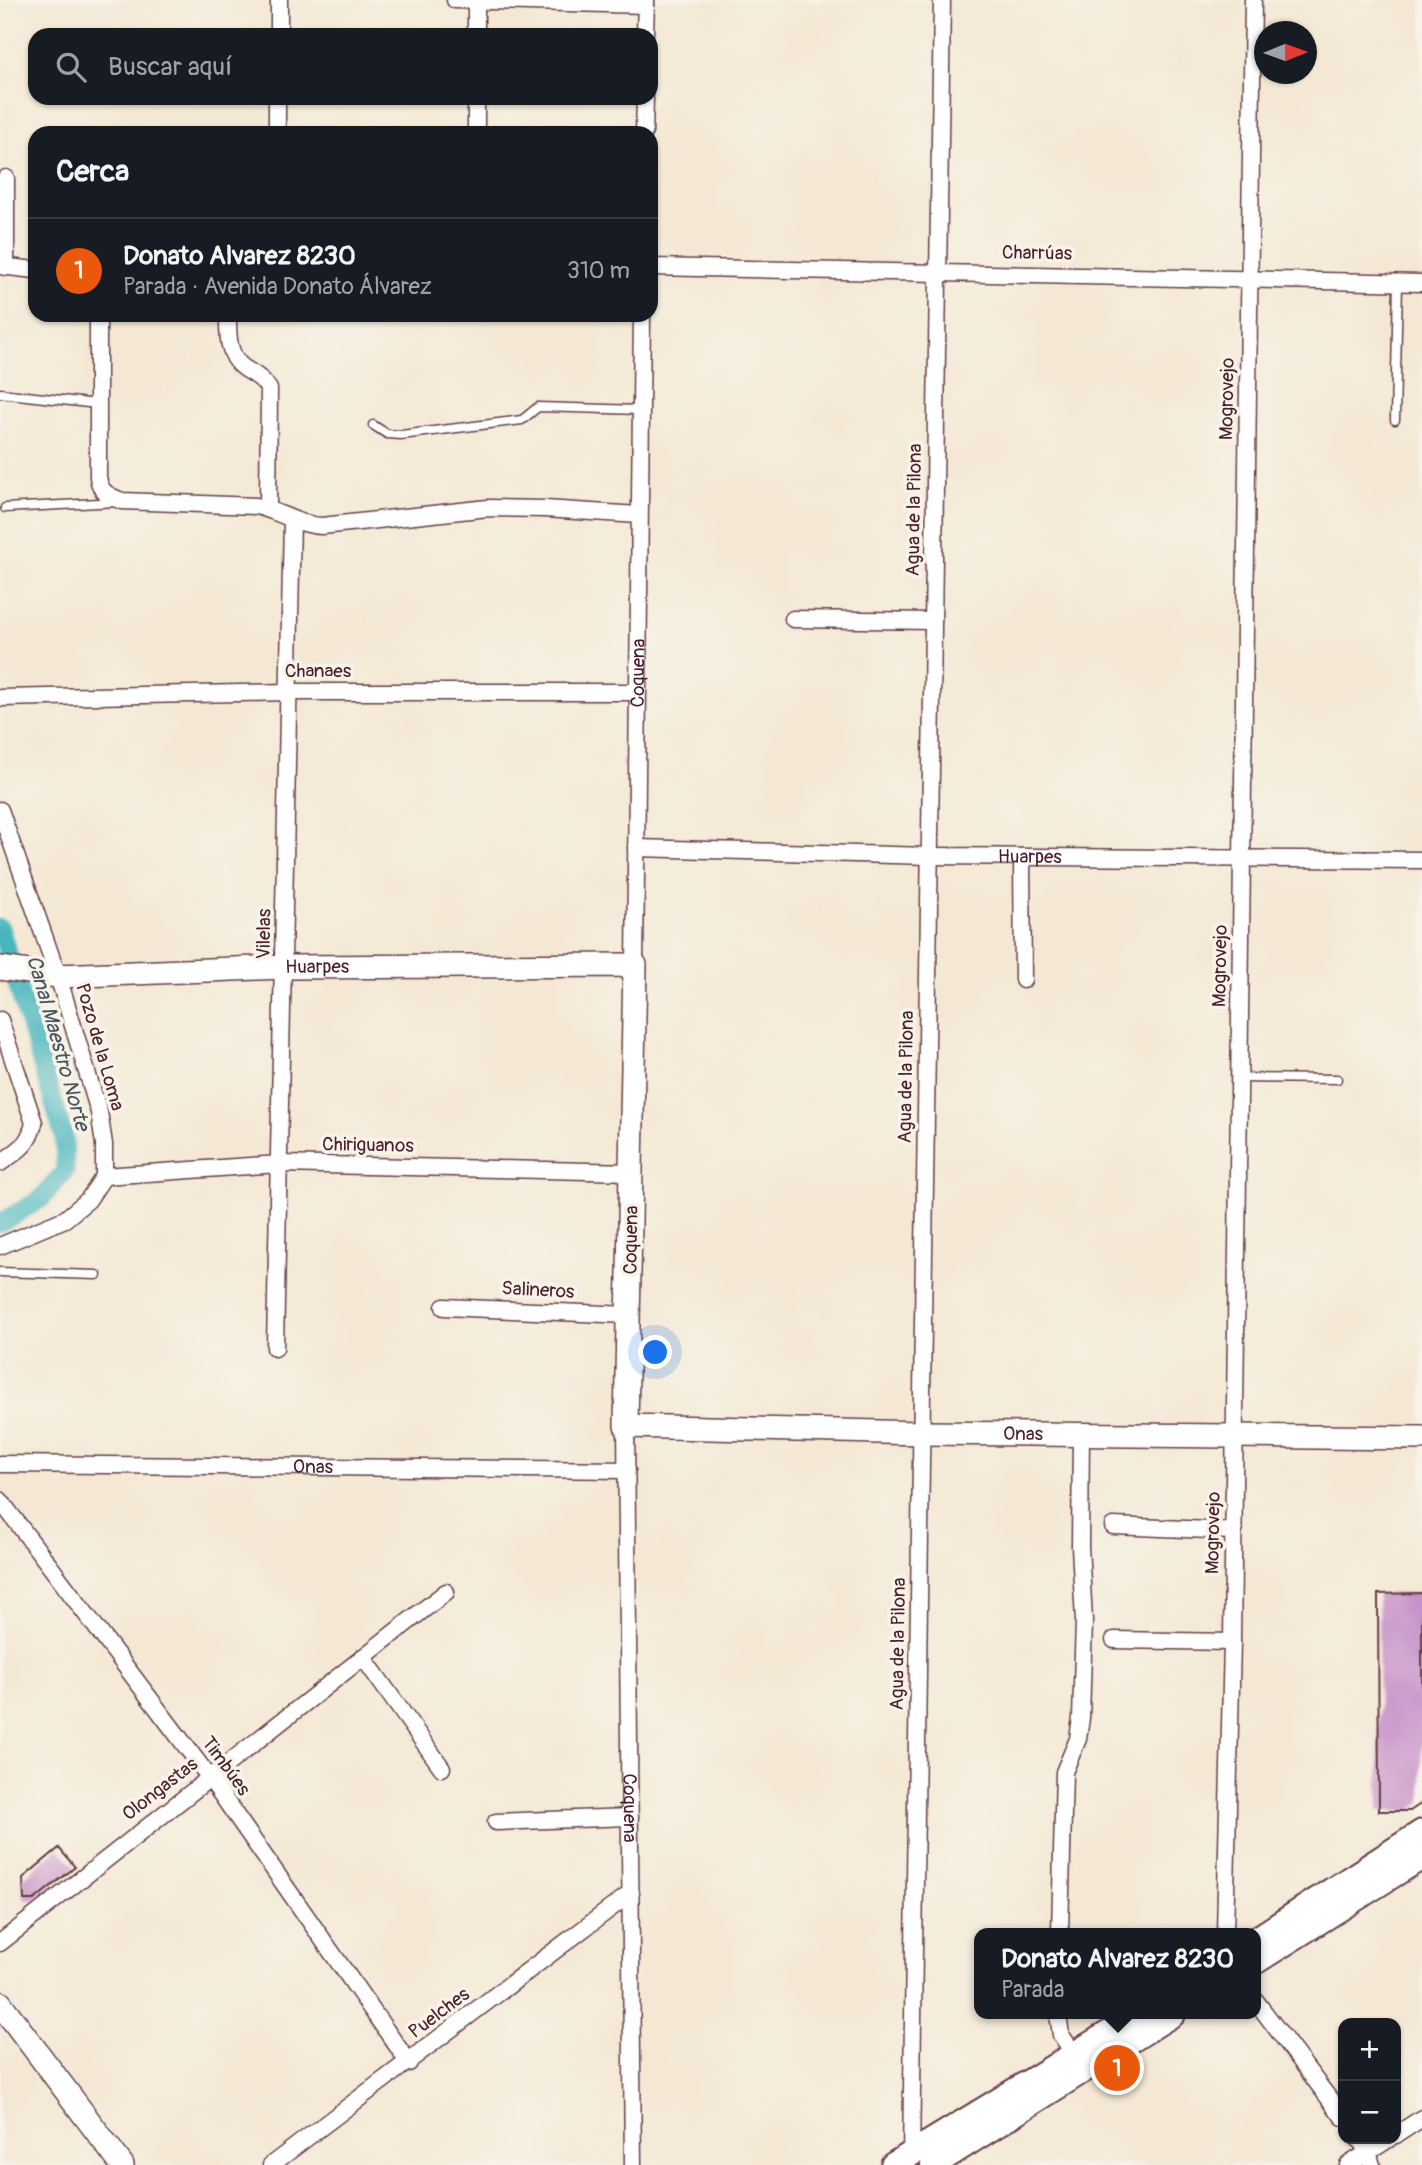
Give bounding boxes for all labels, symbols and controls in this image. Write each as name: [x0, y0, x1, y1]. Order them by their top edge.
north arrow: [1254, 21, 1317, 84]
search box: [28, 28, 658, 105]
icon: search: [52, 48, 90, 86]
text: Buscar aquí: [108, 51, 232, 83]
text: Cerca: [56, 153, 129, 190]
text: Donato Alvarez 8230: [123, 240, 356, 272]
street label: Charrúas: [1002, 240, 1073, 266]
text: 1: [75, 256, 84, 285]
text: 310 m: [567, 256, 630, 285]
text: Parada · Avenida Donato Álvarez: [123, 272, 432, 301]
street label: Mogrovejo: [1214, 358, 1240, 440]
street label: Agua de la Pilona: [901, 443, 927, 577]
street label: Coquena: [626, 638, 651, 708]
street label: Chanaes: [285, 659, 352, 683]
street label: Huarpes: [998, 845, 1063, 869]
street label: Vilelas: [252, 908, 276, 959]
street label: Mogrovejo: [1207, 925, 1233, 1007]
water label: Canal Maestro Norte: [20, 952, 97, 1136]
street label: Huarpes: [285, 955, 350, 979]
street label: Pozo de la Loma: [70, 981, 130, 1114]
street label: Agua de la Pilona: [893, 1010, 919, 1144]
street label: Chiriguanos: [322, 1132, 414, 1158]
street label: Coquena: [618, 1205, 644, 1275]
street label: Salineros: [501, 1276, 576, 1304]
your location: [638, 1335, 672, 1369]
street label: Onas: [1003, 1422, 1044, 1446]
street label: Onas: [293, 1455, 334, 1479]
street label: Mogrovejo: [1200, 1492, 1226, 1574]
street label: Agua de la Pilona: [885, 1577, 911, 1711]
street label: Timbúes: [196, 1732, 256, 1801]
street label: Olongastas: [117, 1752, 203, 1826]
street label: Coquena: [617, 1773, 642, 1843]
popup: [974, 1928, 1261, 2019]
text: Donato Alvarez 8230: [1001, 1943, 1234, 1975]
text: Parada: [1001, 1975, 1064, 2004]
street label: Puelches: [404, 1982, 475, 2044]
map controls: [1338, 2018, 1401, 2144]
button: +: [1338, 2018, 1401, 2081]
pin: 1: [1094, 2042, 1140, 2094]
button: −: [1338, 2081, 1401, 2144]

